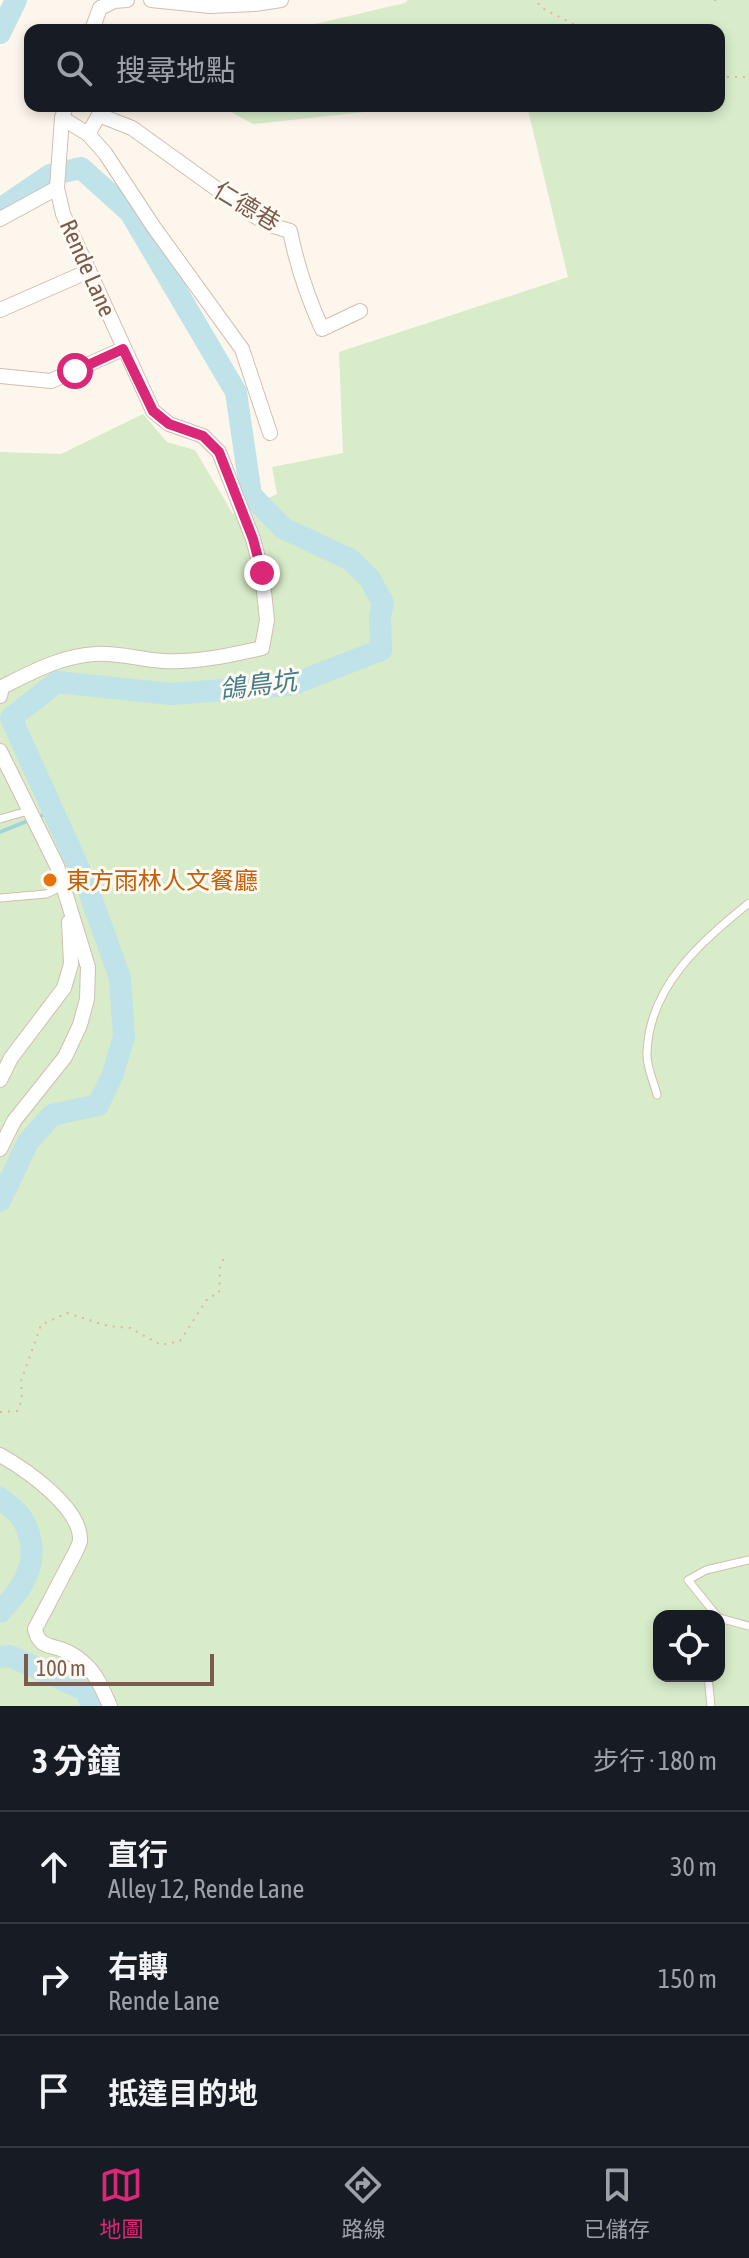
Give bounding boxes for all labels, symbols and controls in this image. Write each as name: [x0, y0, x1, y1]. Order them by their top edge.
search box: [24, 24, 725, 112]
icon: search: [52, 46, 96, 90]
text: 搜尋地點: [116, 53, 236, 87]
street label: 仁德巷: [209, 176, 285, 236]
street label: Rende Lane: [55, 215, 121, 321]
route start: [57, 353, 93, 389]
route end: [244, 555, 280, 591]
water label: 鴿鳥坑: [217, 665, 302, 705]
place label: 東方雨林人文餐廳: [66, 867, 258, 894]
marker: 東方雨林人文餐廳: [41, 871, 59, 889]
map controls: [653, 1610, 725, 1682]
button: locate: [653, 1610, 725, 1682]
scale bar: [24, 1650, 214, 1686]
text: 100 m: [36, 1655, 86, 1681]
text: 3 分鐘: [32, 1741, 121, 1780]
text: 步行 · 180 m: [593, 1746, 717, 1776]
text: 直行: [108, 1837, 168, 1871]
icon: ahead: [32, 1845, 76, 1889]
text: 30 m: [670, 1852, 717, 1882]
text: Alley 12, Rende Lane: [108, 1874, 304, 1904]
text: 右轉: [108, 1949, 168, 1983]
icon: right: [32, 1957, 76, 2001]
text: 150 m: [658, 1964, 717, 1994]
text: Rende Lane: [108, 1986, 220, 2016]
icon: arrive: [32, 2069, 76, 2113]
text: 抵達目的地: [108, 2076, 258, 2110]
tab: 地圖: [99, 2163, 143, 2243]
tab: 路線: [341, 2163, 386, 2243]
tab: 已儲存: [584, 2163, 650, 2243]

